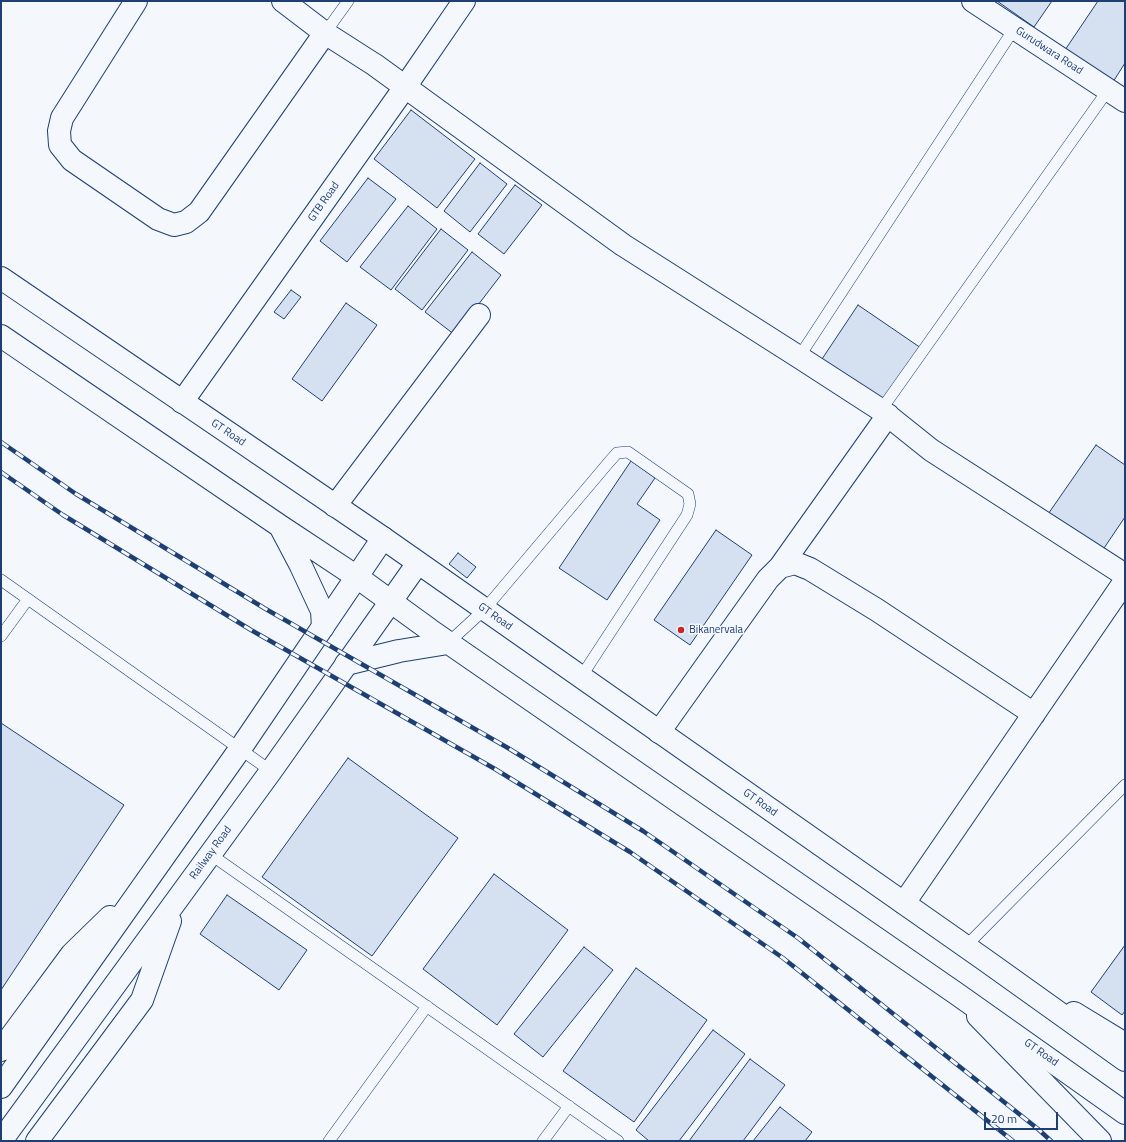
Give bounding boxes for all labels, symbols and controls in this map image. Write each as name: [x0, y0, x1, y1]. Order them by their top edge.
street label: Gurudwara Road: [1013, 24, 1085, 78]
street label: GTB Road: [306, 180, 342, 224]
street label: GT Road: [208, 417, 248, 449]
street label: GT Road: [475, 600, 515, 634]
place label: Bikanervala: [689, 623, 743, 637]
marker: Bikanervala: [676, 625, 686, 635]
street label: GT Road: [740, 786, 780, 820]
street label: Railway Road: [187, 824, 235, 882]
street label: GT Road: [1021, 1036, 1061, 1070]
scale bar: [986, 1104, 1060, 1130]
text: 20 m: [991, 1109, 1017, 1128]

